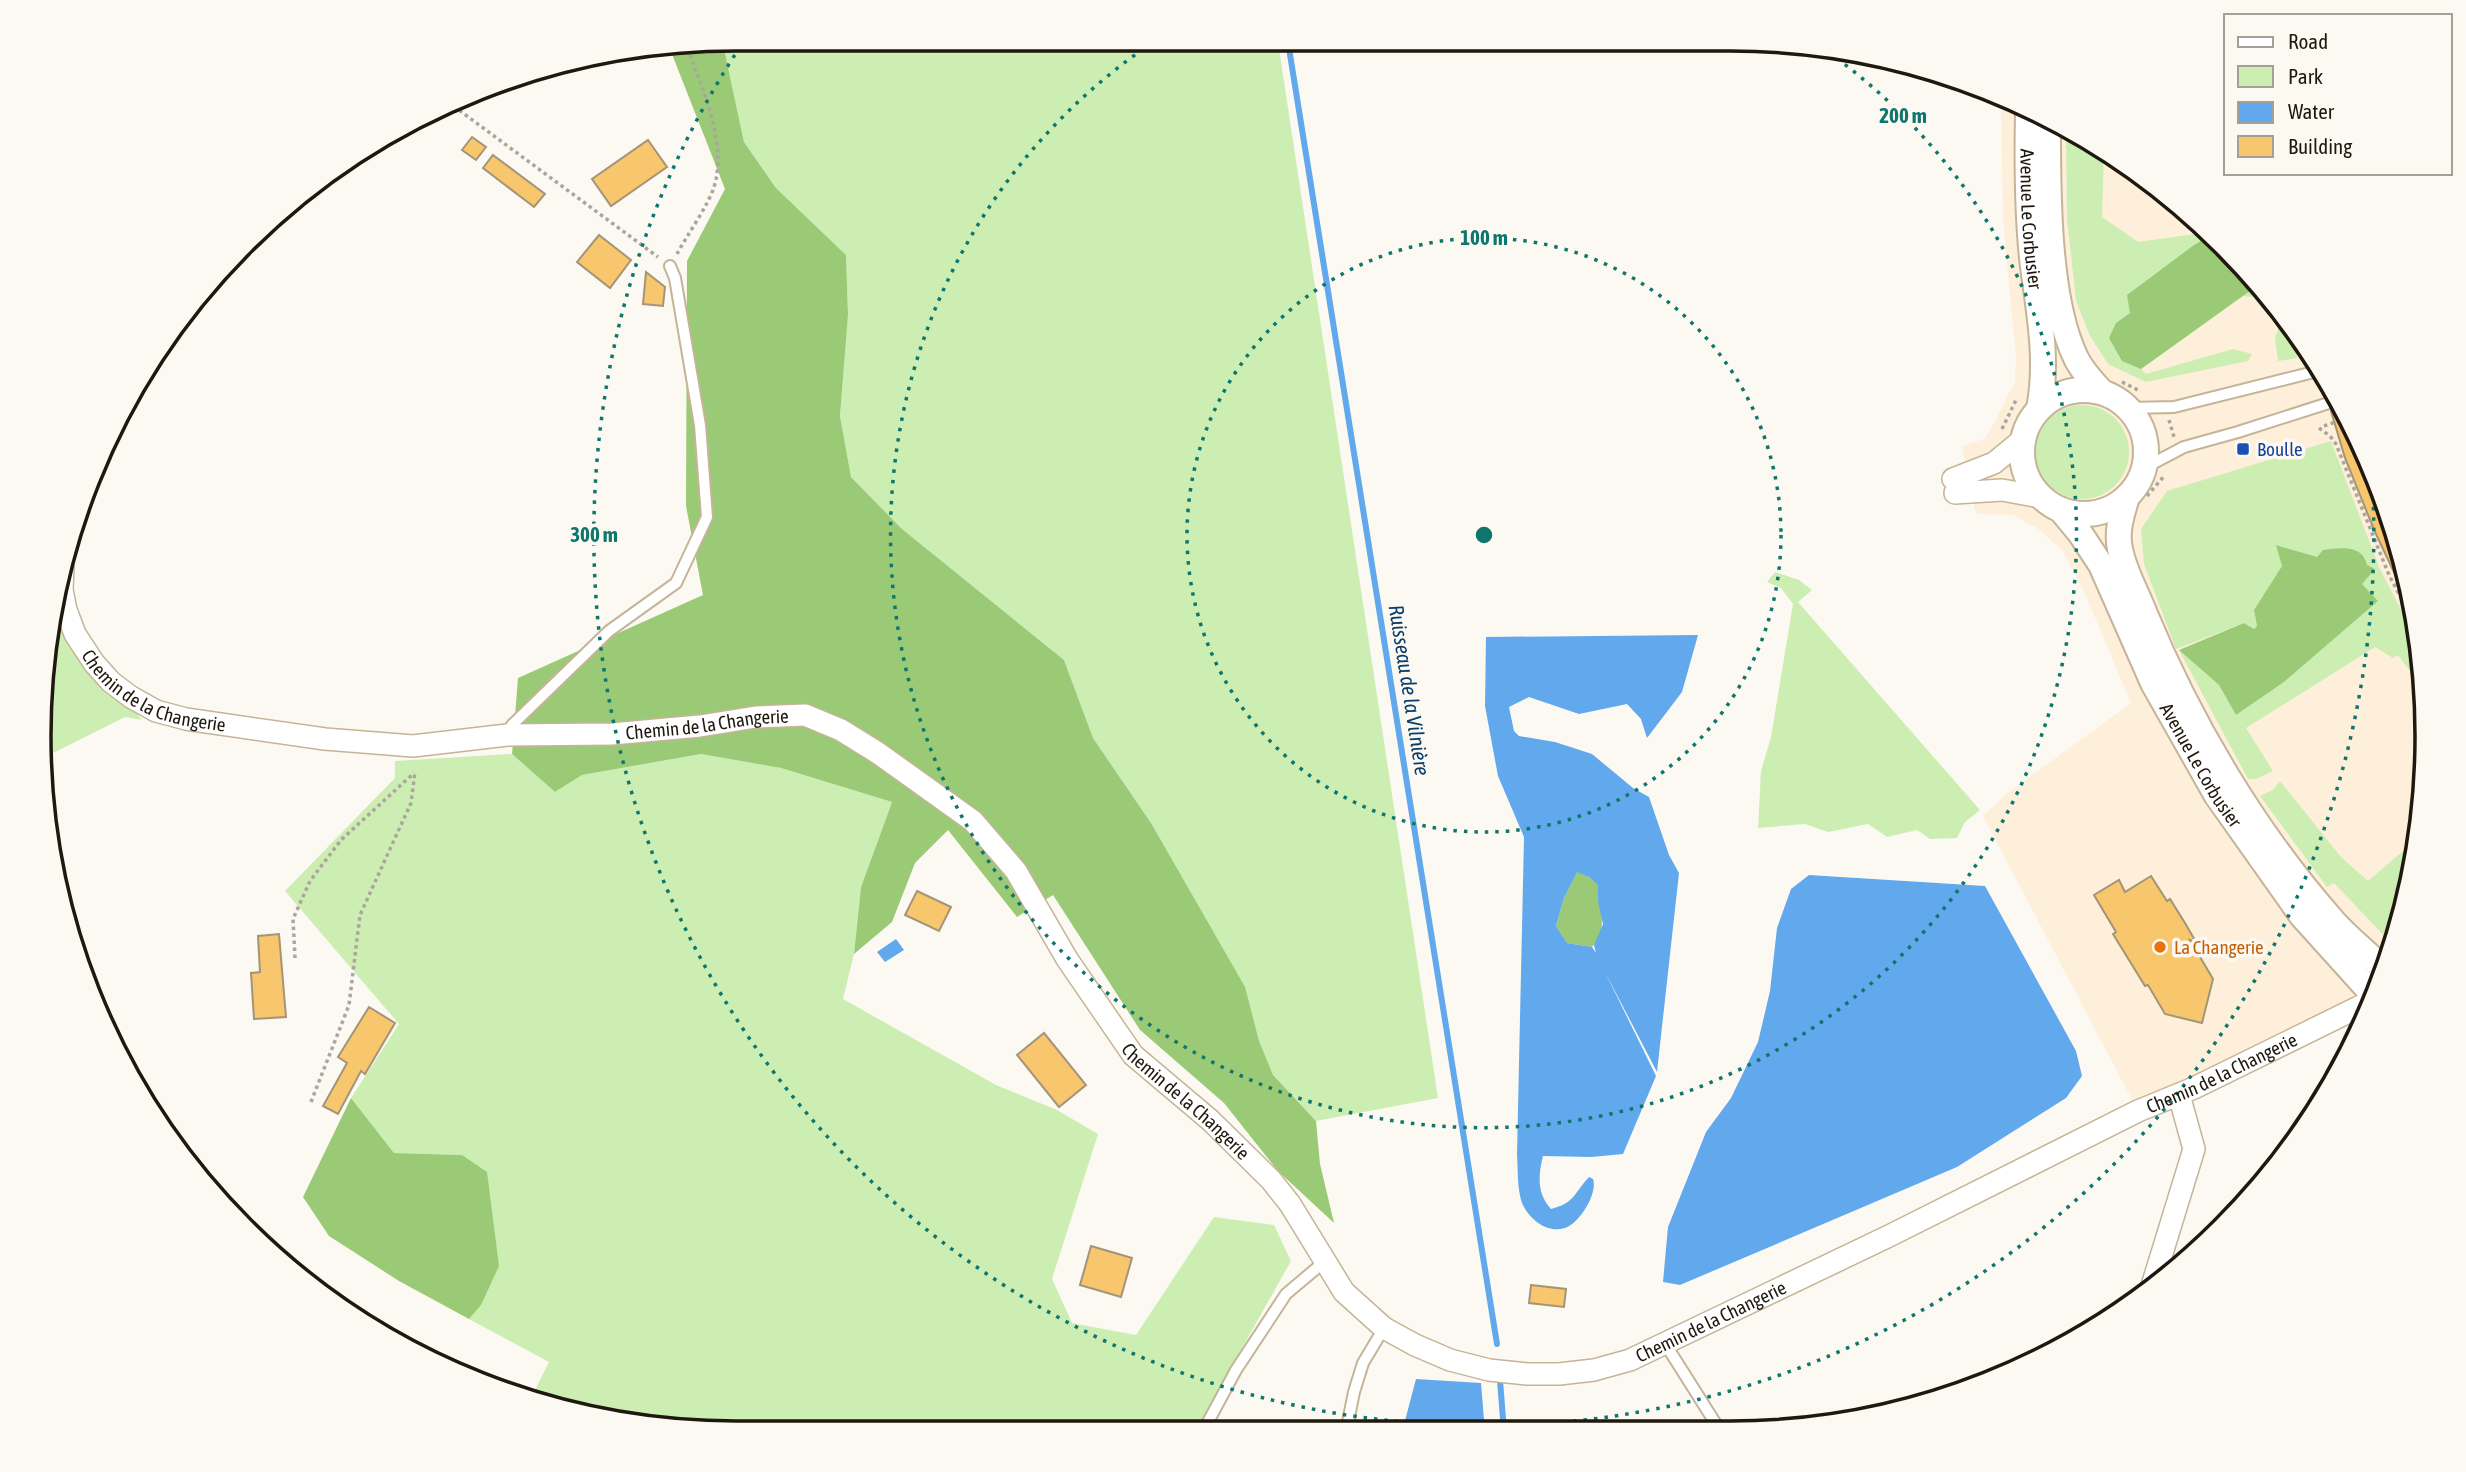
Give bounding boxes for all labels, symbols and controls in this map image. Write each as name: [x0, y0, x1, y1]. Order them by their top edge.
legend: [2224, 14, 2452, 175]
text: Road: [2288, 29, 2328, 53]
text: Park: [2288, 64, 2323, 88]
text: Water: [2288, 99, 2335, 123]
text: 200 m: [1879, 103, 1927, 127]
text: Building: [2288, 134, 2352, 158]
street label: Avenue Le Corbusier: [2016, 149, 2047, 291]
text: 100 m: [1460, 225, 1508, 249]
place label: Boulle: [2257, 438, 2303, 460]
marker: Boulle: [2235, 441, 2251, 457]
text: 300 m: [570, 522, 618, 546]
centre of rings: [1472, 523, 1496, 547]
water label: Ruisseau de la Vilnière: [1385, 603, 1435, 777]
street label: Chemin de la Changerie: [77, 646, 227, 736]
street label: Avenue Le Corbusier: [2156, 699, 2247, 832]
street label: Chemin de la Changerie: [625, 705, 789, 744]
place label: La Changerie: [2174, 936, 2264, 958]
marker: La Changerie: [2152, 939, 2168, 955]
street label: Chemin de la Changerie: [2143, 1028, 2300, 1117]
street label: Chemin de la Changerie: [1117, 1039, 1254, 1164]
street label: Chemin de la Changerie: [1632, 1276, 1789, 1367]

